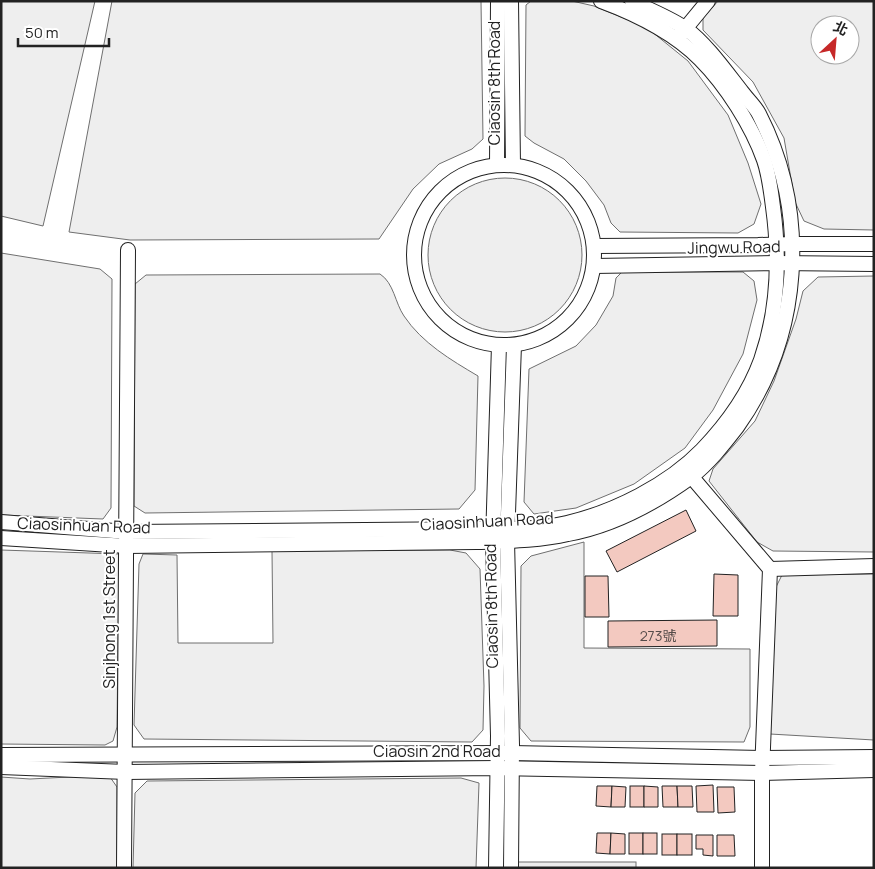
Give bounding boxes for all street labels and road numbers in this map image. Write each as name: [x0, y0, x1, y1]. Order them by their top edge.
street label: Ciaosin 8th Road: [483, 21, 505, 145]
street label: Jingwu Road: [687, 235, 781, 259]
street label: Ciaosinhuan Road: [420, 507, 554, 535]
street label: Ciaosinhuan Road: [17, 512, 151, 538]
street label: Ciaosin 8th Road: [479, 544, 503, 668]
street label: Sinjhong 1st Street: [98, 549, 120, 689]
street label: Ciaosin 2nd Road: [373, 740, 501, 762]

